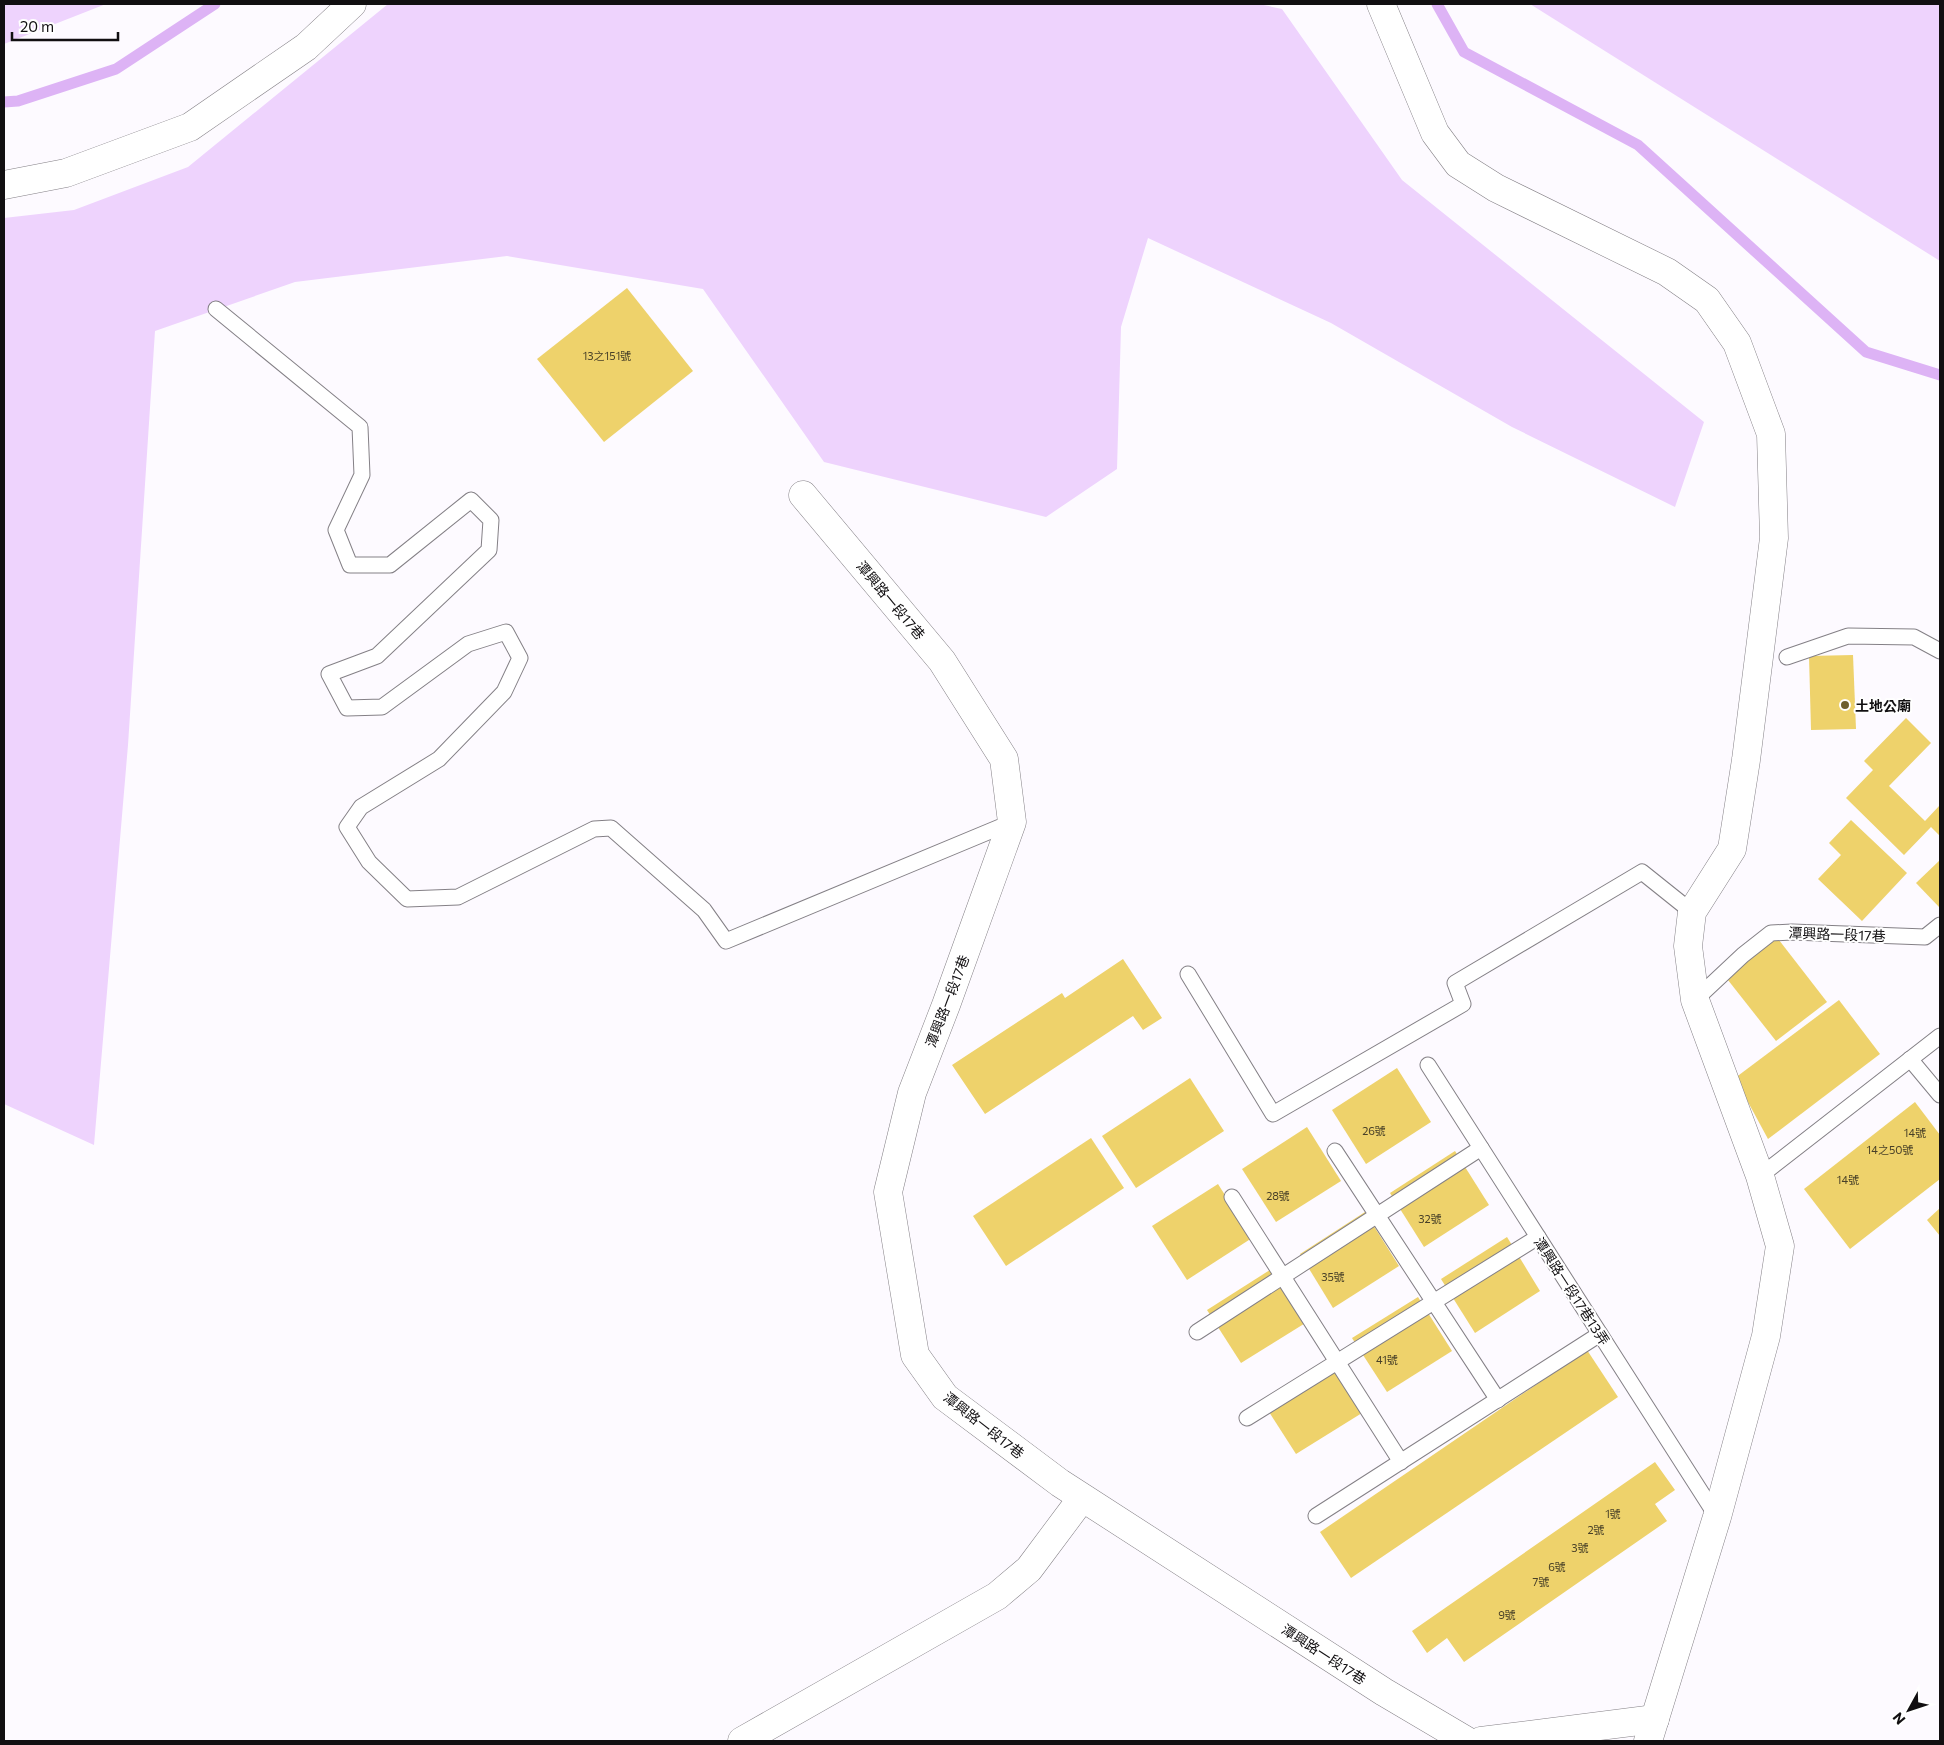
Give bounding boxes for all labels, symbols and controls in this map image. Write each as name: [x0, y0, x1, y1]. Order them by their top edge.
scale bar: [12, 10, 119, 42]
text: 20 m: [20, 17, 54, 35]
house number: 13之151號: [583, 349, 631, 362]
street label: 潭興路一段17巷: [853, 557, 929, 643]
place label: 土地公廟: [1855, 697, 1911, 714]
marker: 土地公廟: [1839, 699, 1851, 711]
street label: 潭興路一段17巷: [1788, 924, 1886, 944]
street label: 潭興路一段17巷: [922, 952, 972, 1050]
house number: 26號: [1362, 1124, 1386, 1137]
house number: 14號: [1904, 1126, 1926, 1139]
house number: 14之50號: [1867, 1143, 1913, 1156]
house number: 14號: [1837, 1173, 1859, 1186]
house number: 28號: [1266, 1189, 1290, 1202]
house number: 32號: [1418, 1212, 1442, 1225]
street label: 潭興路一段17巷13弄: [1531, 1234, 1613, 1348]
house number: 35號: [1321, 1270, 1345, 1283]
house number: 41號: [1376, 1353, 1398, 1366]
street label: 潭興路一段17巷: [940, 1388, 1028, 1462]
house number: 1號: [1605, 1507, 1621, 1520]
house number: 2號: [1587, 1523, 1605, 1536]
house number: 3號: [1571, 1541, 1589, 1554]
house number: 6號: [1548, 1560, 1566, 1573]
house number: 7號: [1533, 1575, 1549, 1588]
house number: 9號: [1498, 1608, 1516, 1621]
street label: 潭興路一段17巷: [1279, 1620, 1369, 1688]
north arrow: [1884, 1685, 1934, 1735]
text: N: [1889, 1709, 1909, 1728]

